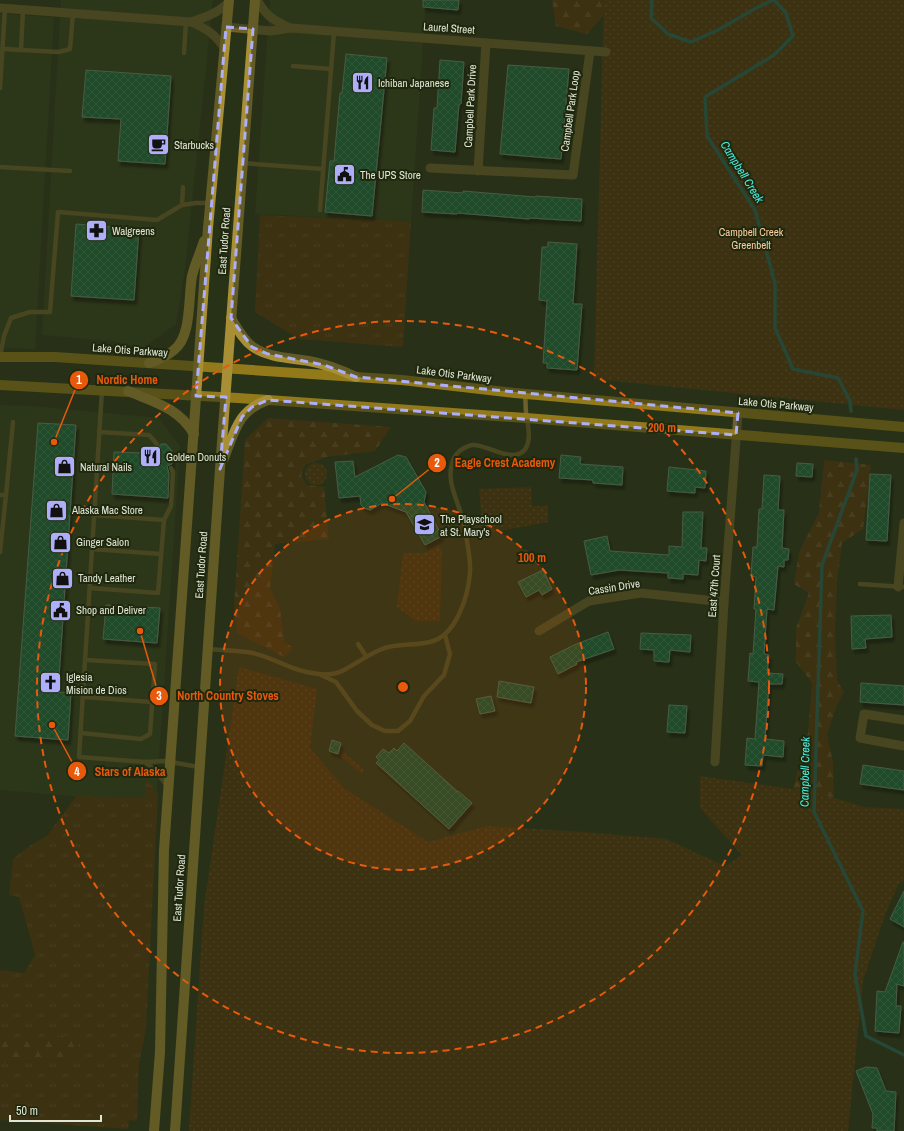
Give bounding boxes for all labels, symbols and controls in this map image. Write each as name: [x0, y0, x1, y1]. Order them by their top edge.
street label: Laurel Street: [423, 19, 476, 37]
street label: Campbell Park Drive: [461, 64, 479, 148]
restaurant icon: Ichiban Japanese: [350, 70, 376, 96]
street label: Campbell Park Loop: [557, 70, 583, 152]
place label: Ichiban Japanese: [378, 76, 449, 90]
cafe icon: Starbucks: [146, 132, 172, 158]
place label: Starbucks: [174, 138, 215, 152]
water label: Campbell Creek: [717, 138, 768, 207]
public building icon: The UPS Store: [331, 162, 357, 188]
place label: The UPS Store: [360, 168, 421, 182]
street label: East Tudor Road: [215, 207, 233, 275]
pharmacy icon: Walgreens: [84, 218, 110, 244]
place label: Walgreens: [112, 224, 155, 238]
park label: Campbell Creek Greenbelt: [719, 225, 784, 252]
street label: Lake Otis Parkway: [92, 340, 169, 360]
street label: Lake Otis Parkway: [416, 362, 493, 386]
callout: Nordic Home: [69, 368, 166, 392]
text: 1: [76, 372, 82, 388]
text: Nordic Home: [96, 372, 158, 388]
street label: Lake Otis Parkway: [738, 394, 815, 414]
text: 200 m: [648, 420, 676, 436]
restaurant icon: Golden Donuts: [137, 444, 163, 470]
place label: Golden Donuts: [166, 450, 227, 464]
callout: Eagle Crest Academy: [427, 451, 564, 475]
shop icon: Natural Nails: [52, 454, 78, 480]
text: 2: [434, 455, 440, 471]
text: Eagle Crest Academy: [455, 455, 556, 471]
place label: Natural Nails: [80, 460, 133, 474]
shop icon: Alaska Mac Store: [43, 497, 69, 523]
place label: Alaska Mac Store: [71, 503, 143, 517]
school or university icon: The Playschool at St. Mary's: [412, 512, 438, 538]
place label: The Playschool at St. Mary's: [440, 512, 502, 539]
shop icon: Ginger Salon: [47, 529, 73, 555]
street label: East Tudor Road: [192, 531, 210, 599]
place label: Ginger Salon: [76, 535, 129, 549]
text: 100 m: [518, 550, 546, 566]
street label: East 47th Court: [705, 554, 723, 618]
shop icon: Tandy Leather: [49, 565, 75, 591]
place label: Tandy Leather: [78, 571, 135, 585]
street label: Cassin Drive: [587, 576, 641, 598]
public building icon: Shop and Deliver: [48, 597, 74, 623]
place label: Shop and Deliver: [76, 603, 146, 617]
church icon: Iglesia Mision de Dios: [38, 670, 64, 696]
place label: Iglesia Mision de Dios: [66, 670, 127, 697]
centre of rings: [396, 680, 410, 694]
callout: North Country Stoves: [149, 684, 287, 708]
text: 3: [156, 688, 162, 704]
text: North Country Stoves: [177, 688, 279, 704]
water label: Campbell Creek: [796, 736, 814, 807]
callout: Stars of Alaska: [67, 759, 174, 783]
text: 4: [74, 764, 80, 780]
text: Stars of Alaska: [95, 764, 166, 780]
street label: East Tudor Road: [170, 854, 188, 922]
scale bar: [10, 1097, 101, 1123]
text: 50 m: [16, 1103, 38, 1119]

